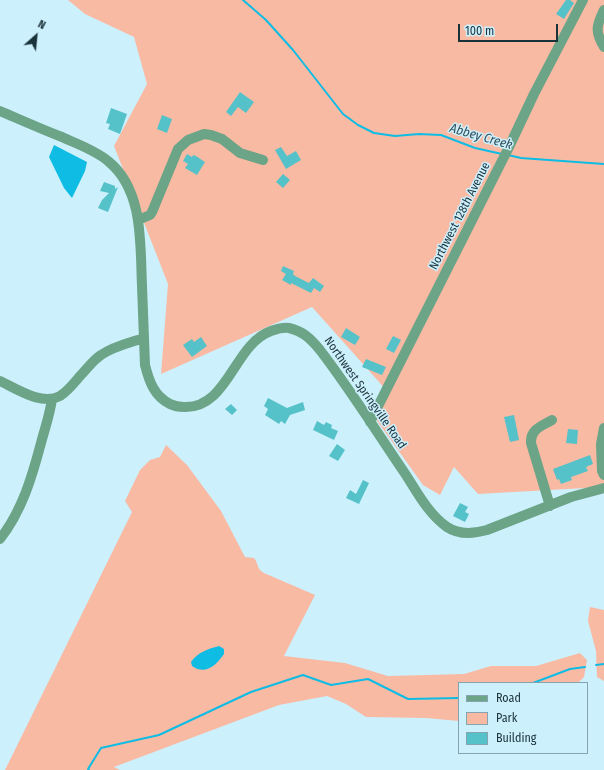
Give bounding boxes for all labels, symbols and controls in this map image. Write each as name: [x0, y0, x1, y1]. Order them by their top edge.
north arrow: [16, 16, 56, 56]
scale bar: [460, 16, 560, 42]
text: N: [36, 18, 48, 32]
text: 100 m: [465, 24, 494, 38]
water label: Abbey Creek: [448, 121, 514, 153]
street label: Northwest 128th Avenue: [427, 160, 493, 272]
street label: Northwest Springville Road: [321, 334, 409, 452]
legend: [458, 682, 588, 754]
text: Road: [496, 691, 521, 705]
text: Park: [496, 711, 517, 725]
text: Building: [496, 731, 536, 745]

